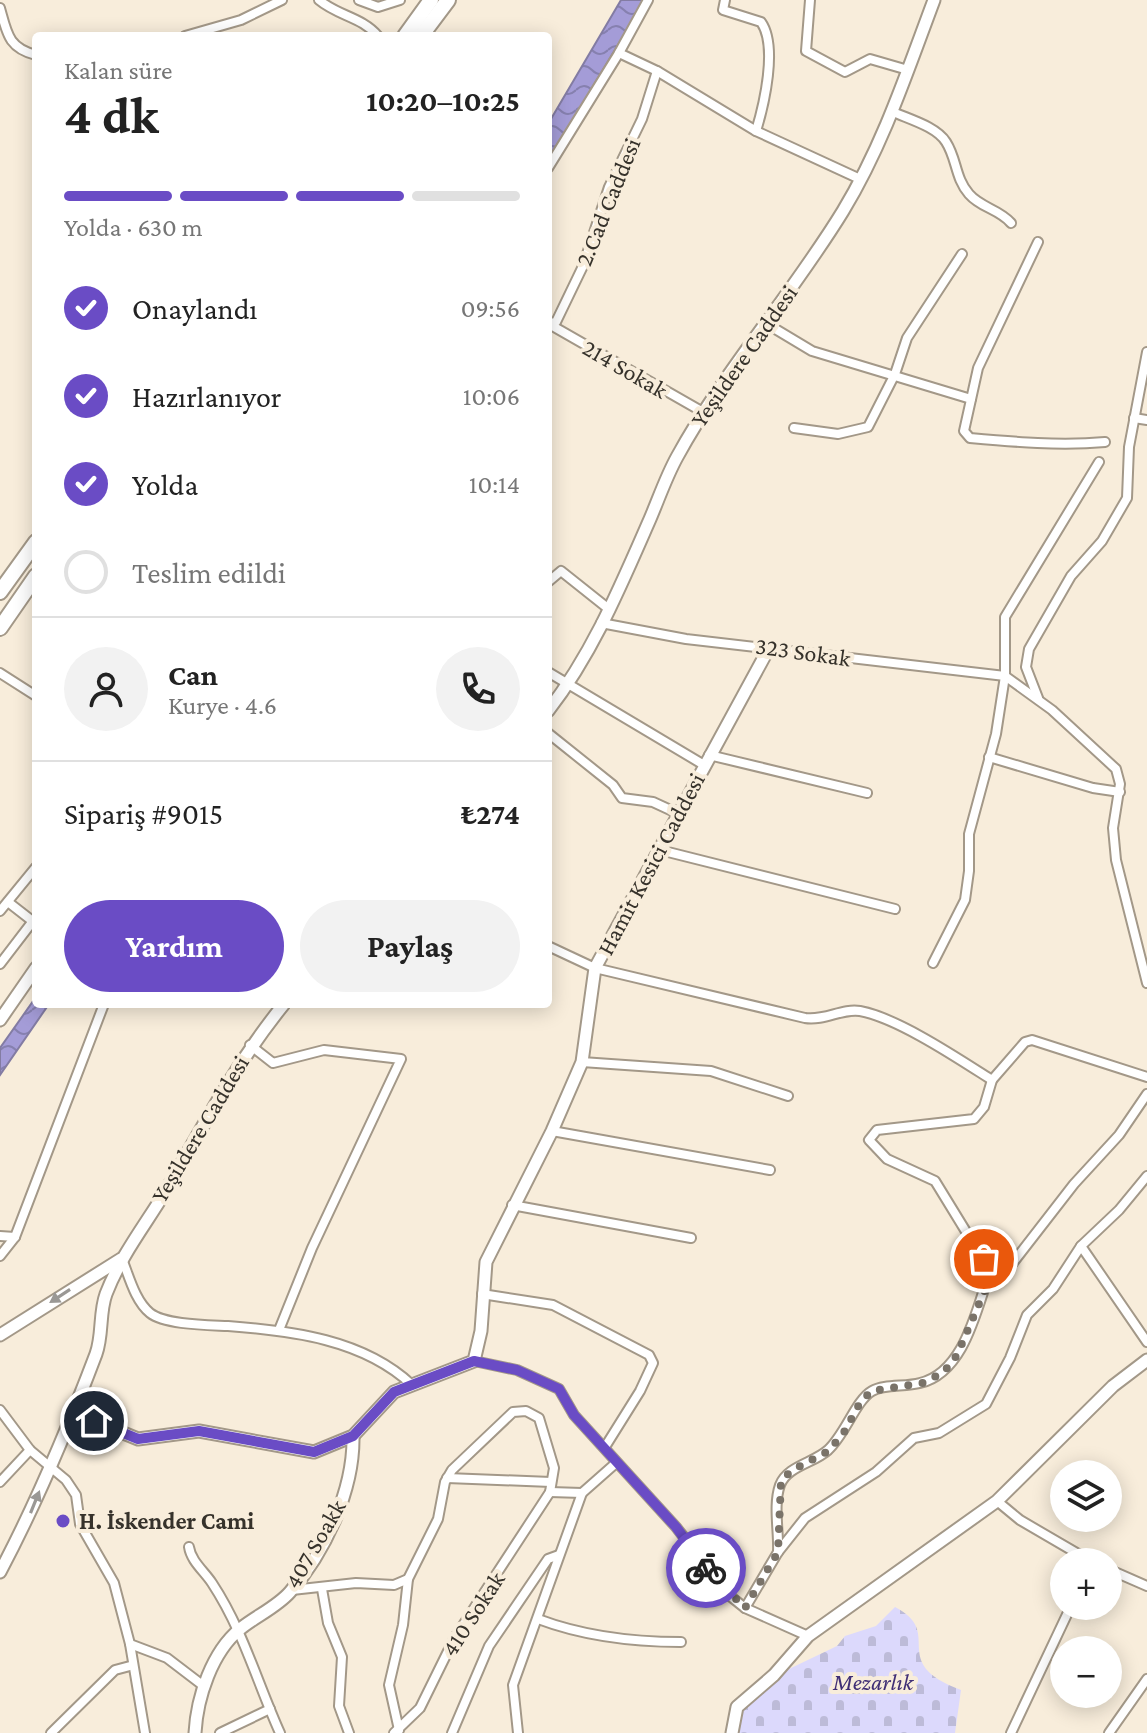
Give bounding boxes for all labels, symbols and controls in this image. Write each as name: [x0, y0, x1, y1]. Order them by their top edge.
text: Kalan süre: [64, 56, 173, 85]
text: 10:20–10:25: [366, 84, 520, 117]
text: 4 dk: [64, 86, 159, 144]
street label: 2.Cad Caddesi: [570, 134, 645, 270]
text: Yolda · 630 m: [64, 213, 203, 242]
street label: Yeşildere Caddesi: [685, 280, 802, 432]
icon: check: [64, 286, 108, 330]
text: Onaylandı: [132, 292, 257, 325]
text: 09:56: [461, 294, 520, 323]
street label: 214 Sokak: [578, 334, 673, 404]
icon: check: [64, 374, 108, 418]
text: Hazırlanıyor: [132, 380, 281, 413]
text: 10:06: [463, 382, 520, 411]
icon: check: [64, 462, 108, 506]
text: Yolda: [132, 468, 198, 501]
text: 10:14: [469, 470, 520, 499]
text: Teslim edildi: [132, 556, 286, 589]
street label: 323 Sokak: [754, 631, 853, 672]
button: person: [64, 647, 148, 731]
button: phone: [436, 647, 520, 731]
text: Can: [168, 658, 218, 691]
text: Kurye · 4.6: [168, 691, 277, 720]
street label: Hamit Kesici Caddesi: [591, 768, 710, 959]
text: Sipariş #9015: [64, 797, 223, 830]
text: ₺274: [461, 797, 520, 830]
button: Yardım: [64, 900, 284, 992]
button: Paylaş: [300, 900, 520, 992]
street label: Yeşildere Caddesi: [145, 1050, 254, 1207]
pin: [950, 1225, 1018, 1293]
icon: bag: [962, 1237, 1006, 1281]
one-way arrow: [50, 1289, 71, 1304]
pin: [60, 1387, 128, 1455]
icon: home: [72, 1399, 116, 1443]
map controls: [1050, 1460, 1122, 1708]
button: layers: [1050, 1460, 1122, 1532]
one-way arrow: [29, 1490, 42, 1514]
street label: 407 Soakk: [278, 1494, 351, 1593]
place label: H. İskender Cami: [79, 1507, 254, 1534]
marker: H. İskender Cami: [54, 1512, 72, 1530]
courier: [666, 1528, 746, 1608]
icon: bike: [684, 1546, 728, 1590]
button: +: [1050, 1548, 1122, 1620]
street label: 410 Sokak: [435, 1566, 510, 1661]
button: −: [1050, 1636, 1122, 1708]
park label: Mezarlık: [832, 1668, 915, 1695]

